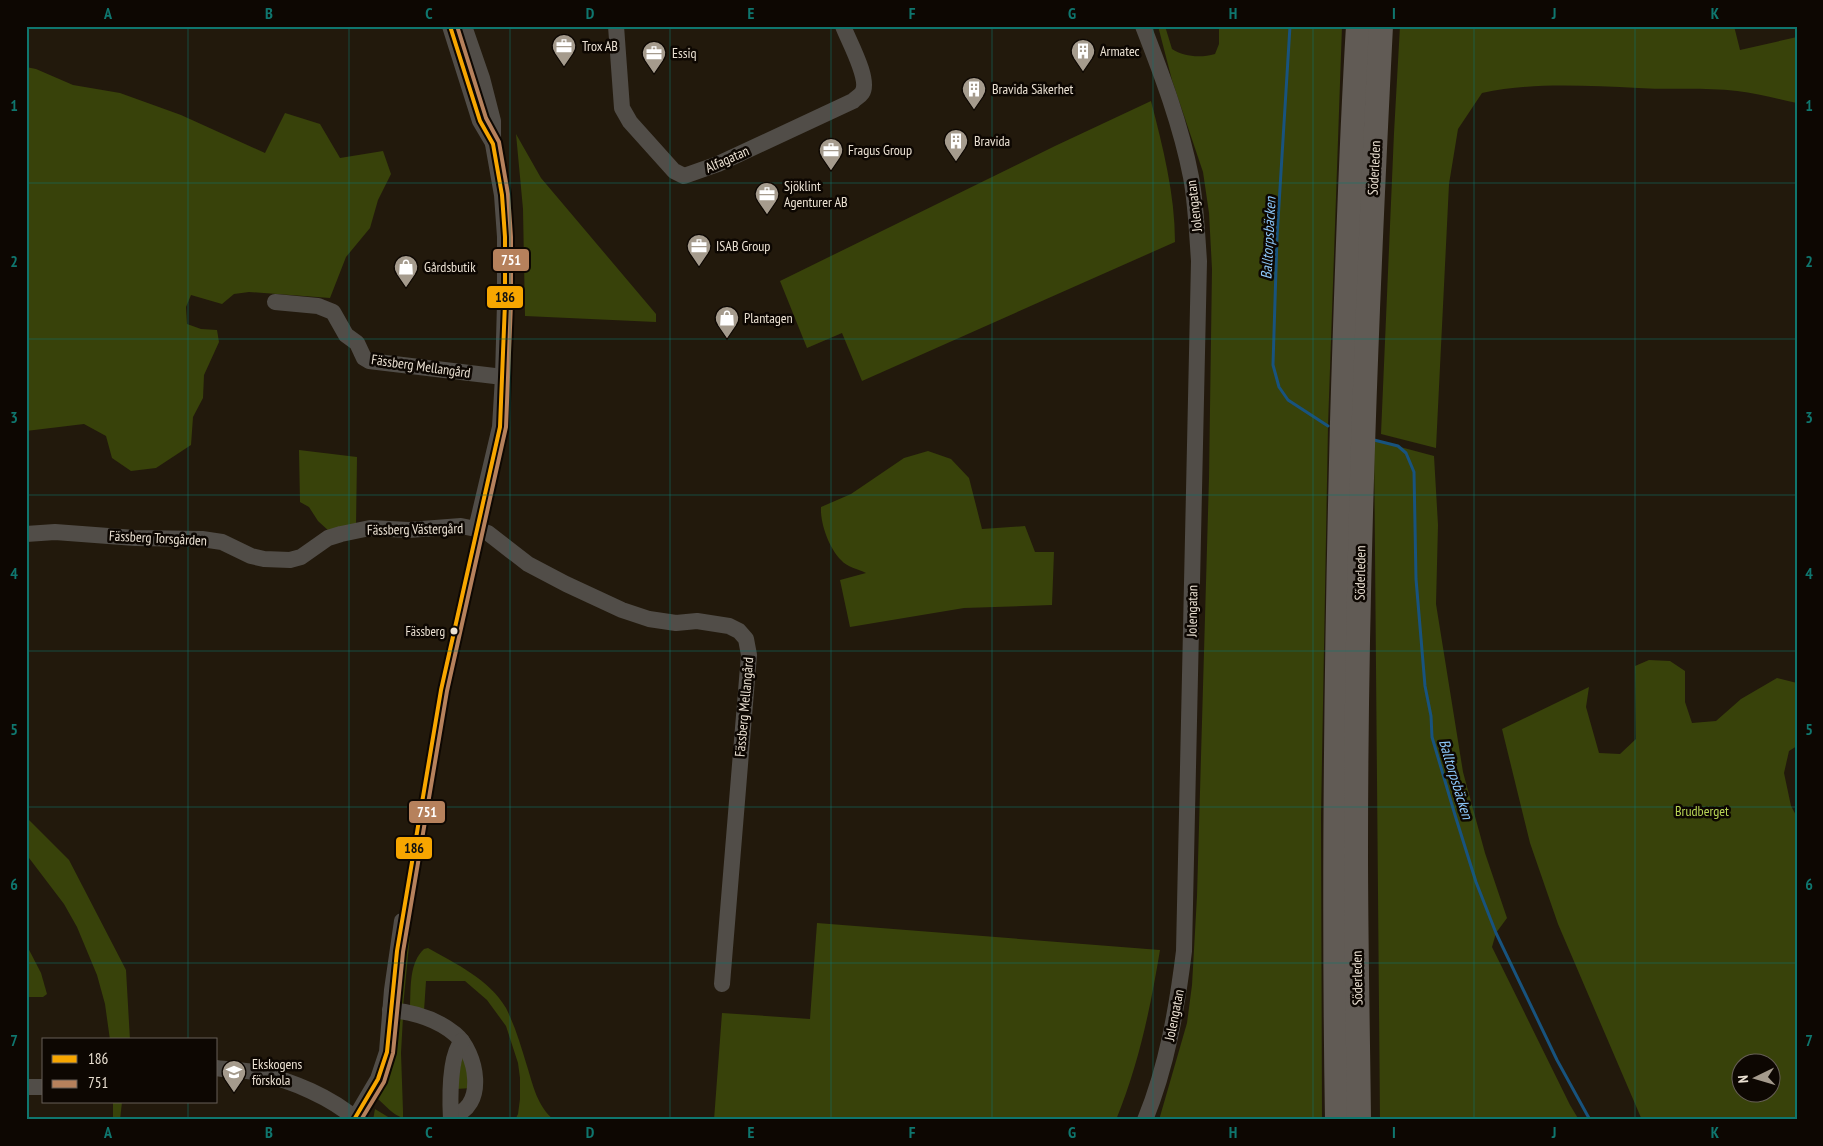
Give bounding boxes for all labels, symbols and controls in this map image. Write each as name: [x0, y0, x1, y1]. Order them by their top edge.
text: A: [103, 3, 113, 23]
text: B: [265, 3, 273, 23]
text: C: [425, 3, 433, 23]
text: D: [586, 3, 595, 23]
text: E: [748, 3, 755, 23]
text: F: [909, 3, 916, 23]
text: G: [1068, 3, 1076, 23]
text: H: [1229, 3, 1237, 23]
text: I: [1392, 3, 1396, 23]
text: J: [1551, 3, 1556, 23]
text: K: [1711, 3, 1720, 23]
office icon: Trox AB: [551, 33, 577, 67]
place label: Trox AB: [582, 37, 618, 55]
building icon: Armatec: [1070, 38, 1096, 72]
office icon: Essiq: [641, 40, 667, 74]
place label: Armatec: [1100, 42, 1140, 60]
place label: Essiq: [672, 44, 697, 62]
building icon: Bravida Säkerhet: [961, 76, 987, 110]
place label: Bravida Säkerhet: [992, 80, 1074, 98]
text: 1: [10, 95, 18, 115]
text: 1: [1805, 95, 1813, 115]
building icon: Bravida: [943, 128, 969, 162]
place label: Bravida: [974, 132, 1010, 150]
office icon: Fragus Group: [818, 137, 844, 171]
street label: Söderleden: [1364, 140, 1384, 196]
street label: Alfagatan: [702, 141, 752, 177]
place label: Fragus Group: [848, 141, 912, 159]
place label: Sjöklint Agenturer AB: [784, 177, 848, 211]
street label: Jolengatan: [1182, 179, 1206, 234]
office icon: Sjöklint Agenturer AB: [754, 181, 780, 215]
water label: Balltorpsbäcken: [1256, 195, 1280, 280]
office icon: ISAB Group: [686, 233, 712, 267]
place label: ISAB Group: [716, 237, 770, 255]
line badge: 751: [492, 248, 530, 272]
text: 2: [10, 251, 18, 271]
text: 751: [501, 251, 521, 269]
text: 2: [1805, 251, 1813, 271]
shop icon: Gårdsbutik: [393, 254, 419, 288]
place label: Gårdsbutik: [424, 258, 476, 276]
line badge: 186: [486, 285, 524, 309]
text: 186: [495, 288, 515, 306]
shop icon: Plantagen: [714, 305, 740, 339]
place label: Plantagen: [744, 309, 793, 327]
street label: Fässberg Mellangård: [370, 350, 472, 382]
text: 3: [10, 407, 18, 427]
text: 3: [1805, 407, 1813, 427]
street label: Fässberg Västergård: [367, 519, 463, 539]
street label: Fässberg Torsgården: [109, 526, 207, 550]
street label: Söderleden: [1351, 545, 1369, 601]
text: 4: [10, 563, 18, 583]
text: 4: [1805, 563, 1813, 583]
street label: Jolengatan: [1183, 585, 1201, 638]
place label: Fässberg: [405, 623, 445, 640]
marker: Fässberg: [449, 626, 459, 636]
street label: Fässberg Mellangård: [731, 656, 757, 758]
text: 5: [10, 719, 18, 739]
text: 5: [1805, 719, 1813, 739]
water label: Balltorpsbäcken: [1435, 737, 1478, 823]
line badge: 751: [408, 800, 446, 824]
park label: Brudberget: [1675, 802, 1729, 820]
text: 751: [417, 803, 437, 821]
line badge: 186: [395, 836, 433, 860]
text: 186: [404, 839, 424, 857]
text: 6: [10, 874, 18, 894]
text: 6: [1805, 874, 1813, 894]
street label: Söderleden: [1348, 950, 1366, 1006]
street label: Jolengatan: [1160, 988, 1188, 1043]
text: 7: [10, 1030, 18, 1050]
text: 7: [1805, 1030, 1813, 1050]
legend: [42, 1038, 218, 1104]
text: 186: [88, 1049, 109, 1068]
north arrow: [1730, 1054, 1780, 1104]
place label: Ekskogens förskola: [252, 1055, 302, 1089]
school or university icon: Ekskogens förskola: [221, 1059, 247, 1093]
text: 751: [88, 1073, 108, 1092]
text: N: [1734, 1075, 1752, 1084]
text: A: [103, 1122, 113, 1142]
text: B: [265, 1122, 273, 1142]
text: C: [425, 1122, 433, 1142]
text: D: [586, 1122, 595, 1142]
text: E: [748, 1122, 755, 1142]
text: F: [909, 1122, 916, 1142]
text: G: [1068, 1122, 1076, 1142]
text: H: [1229, 1122, 1237, 1142]
text: I: [1392, 1122, 1396, 1142]
text: J: [1551, 1122, 1556, 1142]
text: K: [1711, 1122, 1720, 1142]

